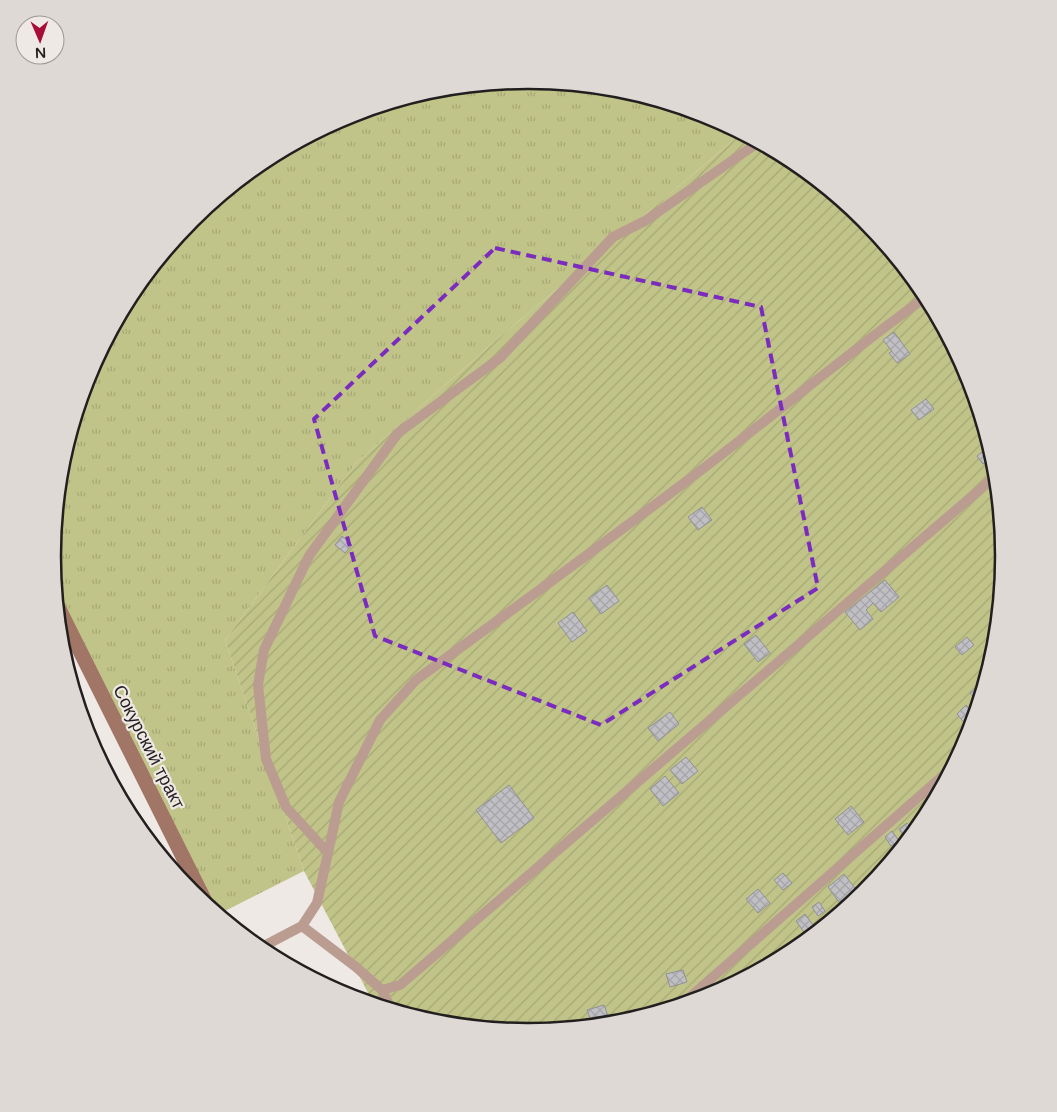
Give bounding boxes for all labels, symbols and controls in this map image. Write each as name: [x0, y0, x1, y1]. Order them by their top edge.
north arrow: [15, 15, 65, 65]
text: N: [35, 44, 46, 61]
street label: Сокурский тракт: [108, 681, 190, 813]

